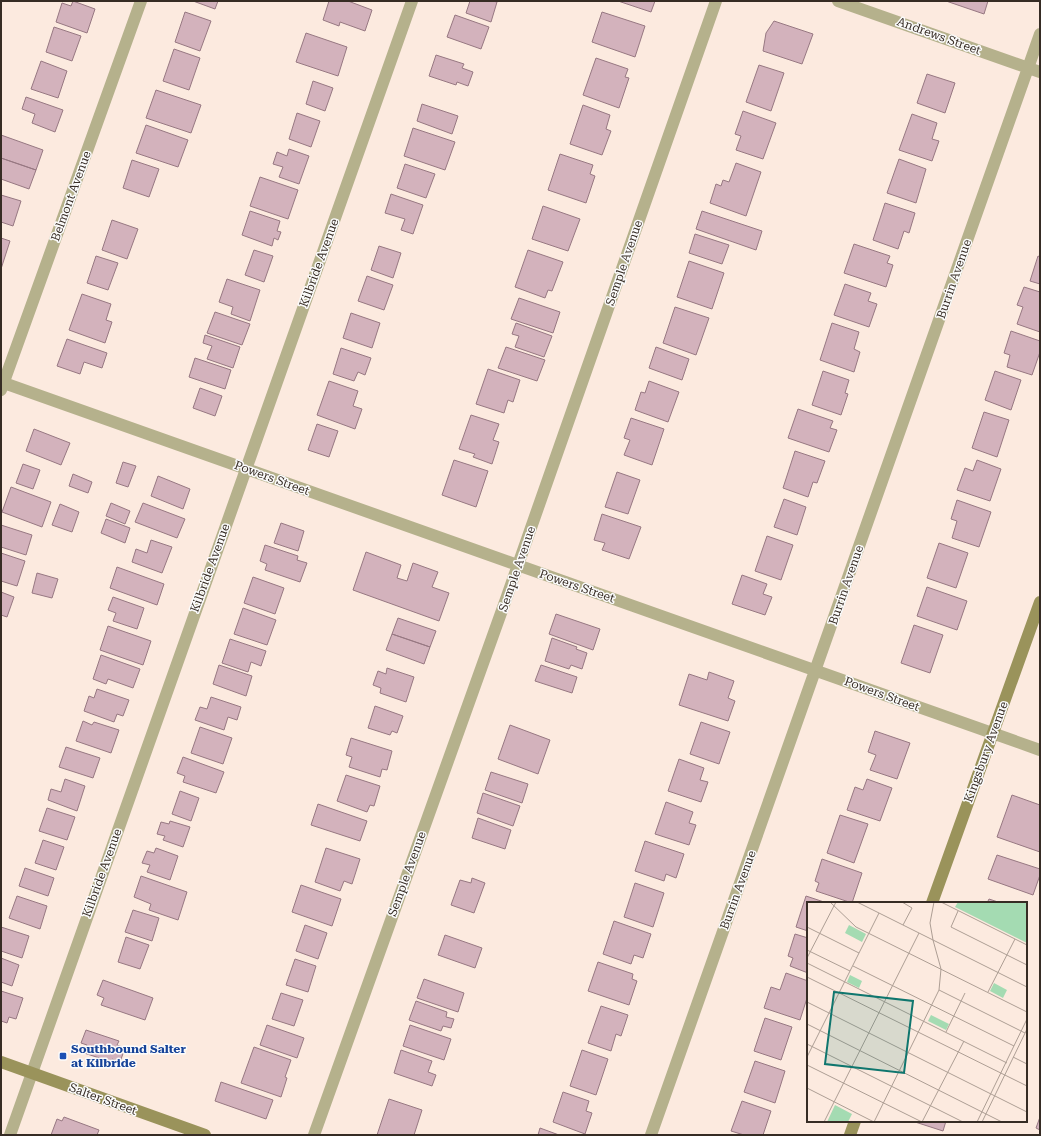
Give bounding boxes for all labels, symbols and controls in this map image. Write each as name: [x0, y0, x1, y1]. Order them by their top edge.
street label: Andrews Street: [895, 14, 983, 58]
street label: Belmont Avenue: [48, 149, 94, 243]
street label: Kilbride Avenue: [296, 216, 342, 309]
street label: Semple Avenue: [603, 218, 645, 308]
street label: Burrin Avenue: [934, 237, 974, 320]
street label: Powers Street: [233, 458, 312, 498]
street label: Kilbride Avenue: [187, 521, 233, 614]
street label: Semple Avenue: [496, 524, 538, 614]
street label: Burrin Avenue: [826, 543, 866, 626]
street label: Powers Street: [537, 567, 617, 606]
street label: Powers Street: [843, 674, 922, 714]
street label: Kingsbury Avenue: [961, 699, 1011, 804]
street label: Kilbride Avenue: [79, 826, 125, 919]
street label: Semple Avenue: [385, 829, 429, 918]
street label: Burrin Avenue: [717, 848, 759, 931]
inset map: [807, 902, 1027, 1122]
place label: Southbound Salter at Kilbride: [71, 1042, 186, 1070]
marker: Southbound Salter at Kilbride: [58, 1051, 68, 1061]
street label: Salter Street: [67, 1080, 139, 1118]

